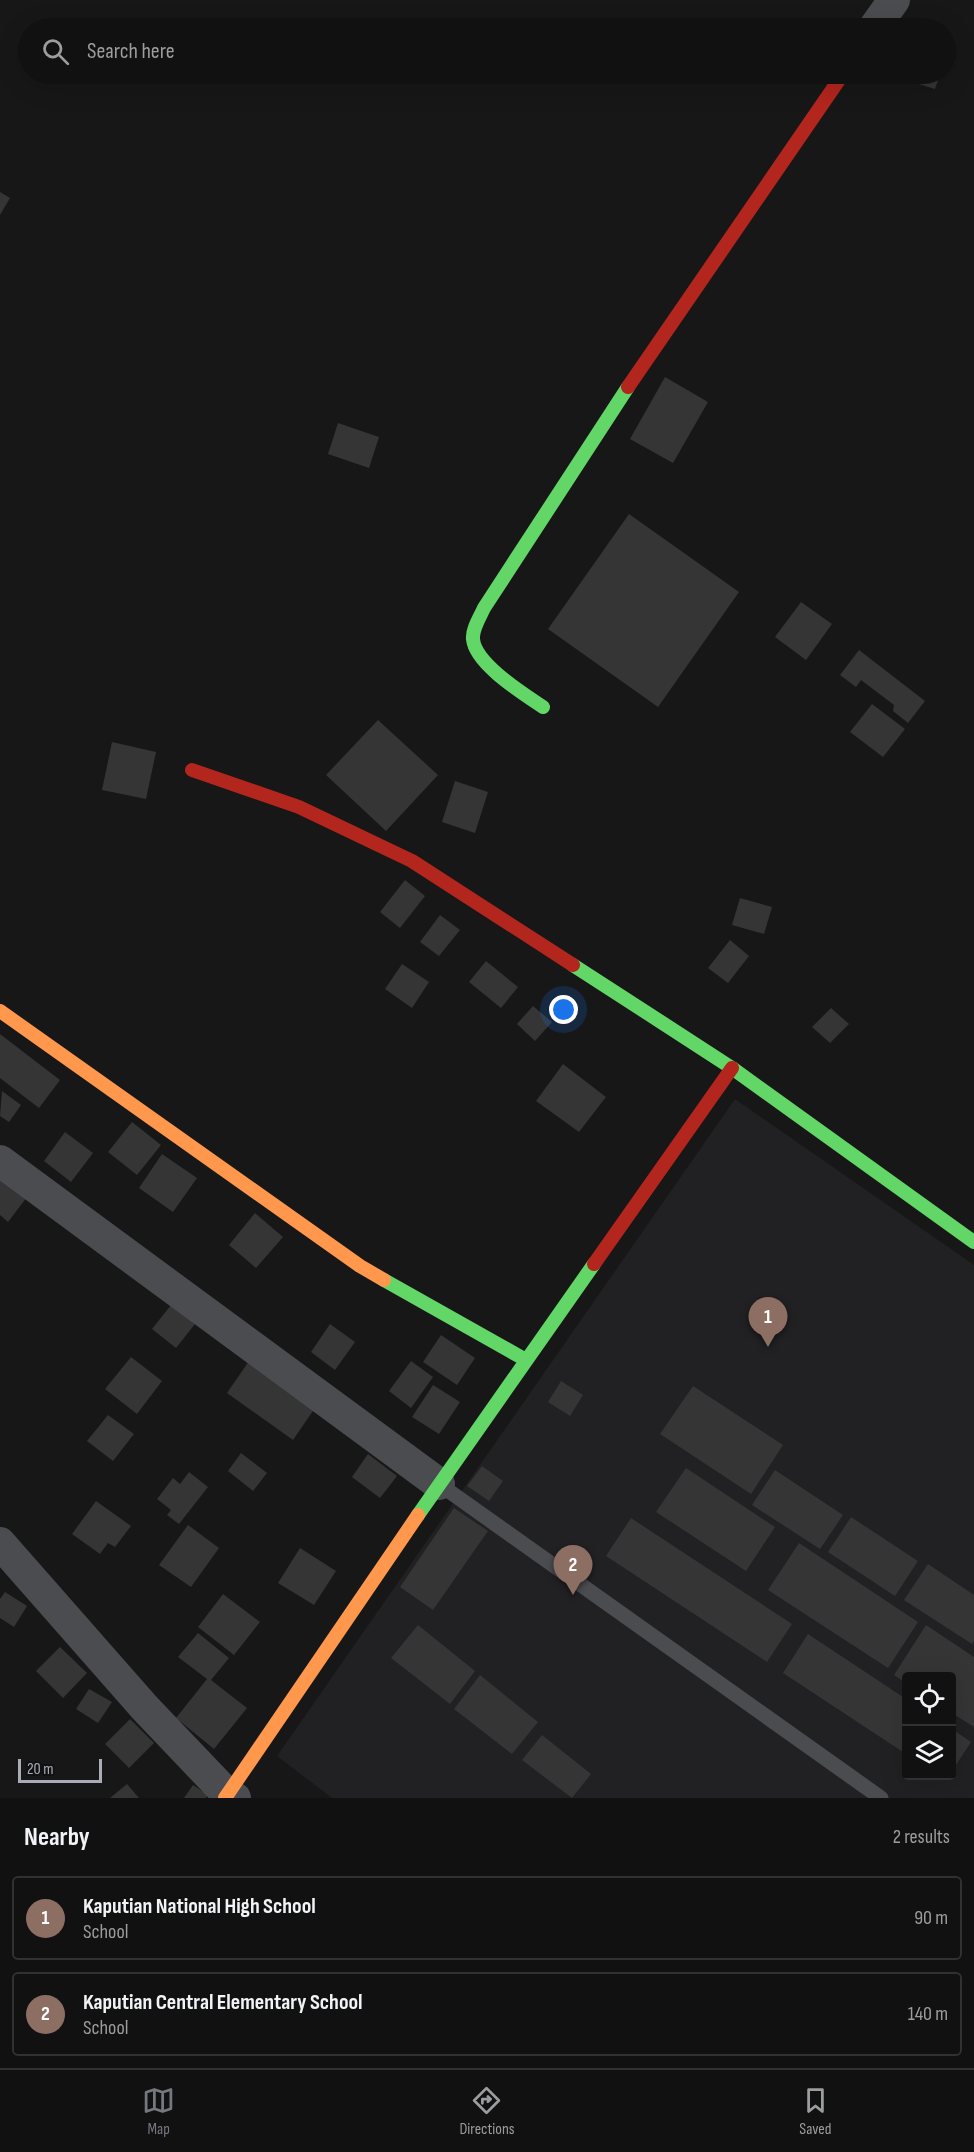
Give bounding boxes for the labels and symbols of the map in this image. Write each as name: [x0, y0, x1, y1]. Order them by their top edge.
your location: [549, 995, 578, 1024]
pin: 1: [748, 1298, 788, 1347]
pin: 2: [554, 1546, 592, 1595]
scale bar: [18, 1756, 102, 1784]

